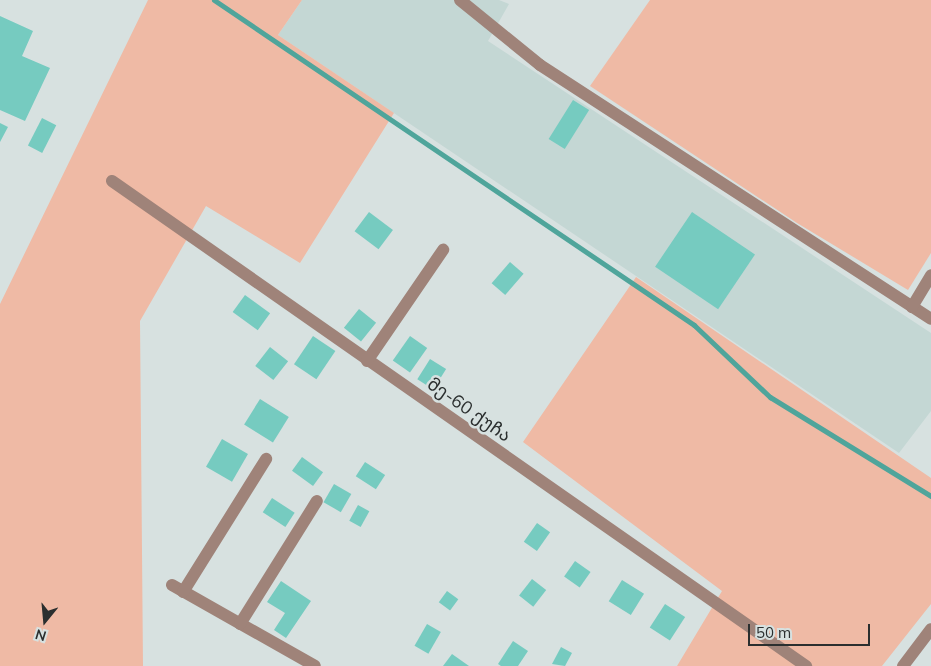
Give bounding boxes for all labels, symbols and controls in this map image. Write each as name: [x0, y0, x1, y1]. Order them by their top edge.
street label: მე-60 ქუჩა: [423, 373, 515, 447]
north arrow: [20, 596, 70, 646]
scale bar: [751, 614, 874, 646]
text: 50 m: [756, 623, 791, 642]
text: N: [33, 625, 48, 646]

